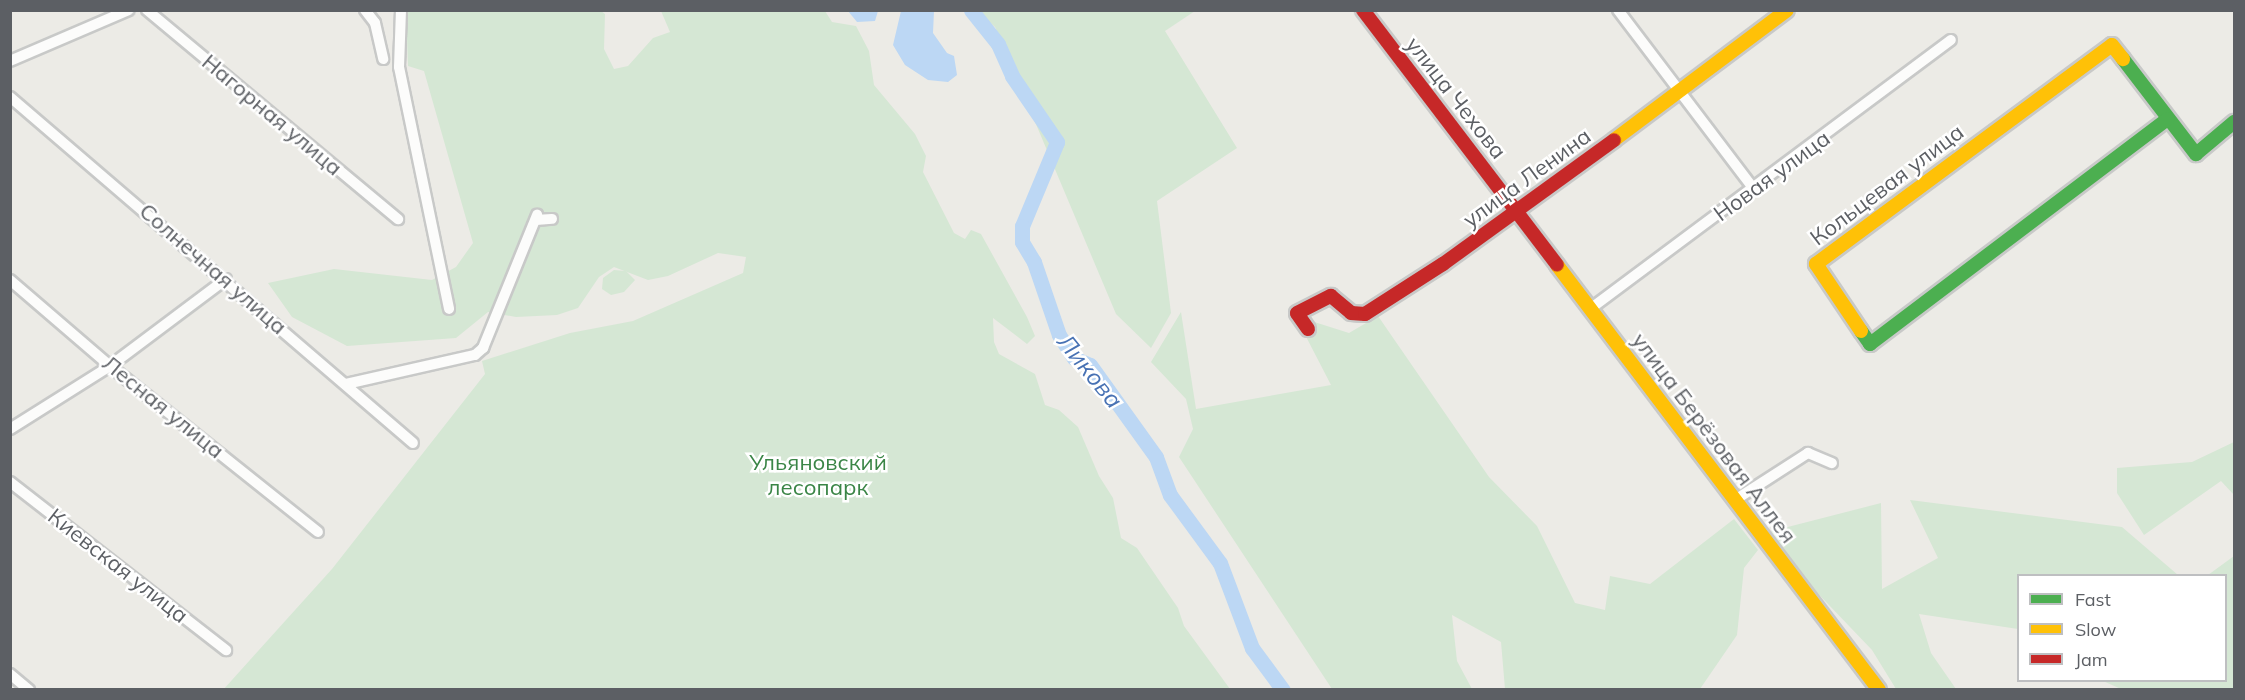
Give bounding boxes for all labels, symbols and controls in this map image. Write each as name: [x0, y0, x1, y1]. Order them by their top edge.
street label: улица Чехова: [1400, 32, 1512, 164]
street label: Нагорная улица: [197, 49, 347, 181]
street label: Кольцевая улица: [1805, 119, 1969, 251]
street label: улица Ленина: [1458, 123, 1596, 233]
street label: Новая улица: [1709, 125, 1835, 227]
street label: Солнечная улица: [134, 198, 292, 340]
water label: Ликова: [1051, 328, 1129, 414]
street label: улица Берёзовая Аллея: [1626, 328, 1802, 548]
street label: Лесная улица: [97, 350, 229, 464]
park label: Ульяновский лесопарк: [749, 449, 887, 500]
street label: Киевская улица: [43, 503, 193, 629]
legend: [2017, 574, 2227, 682]
text: Fast: [2075, 588, 2111, 611]
text: Slow: [2075, 618, 2116, 641]
text: Jam: [2075, 648, 2108, 671]

